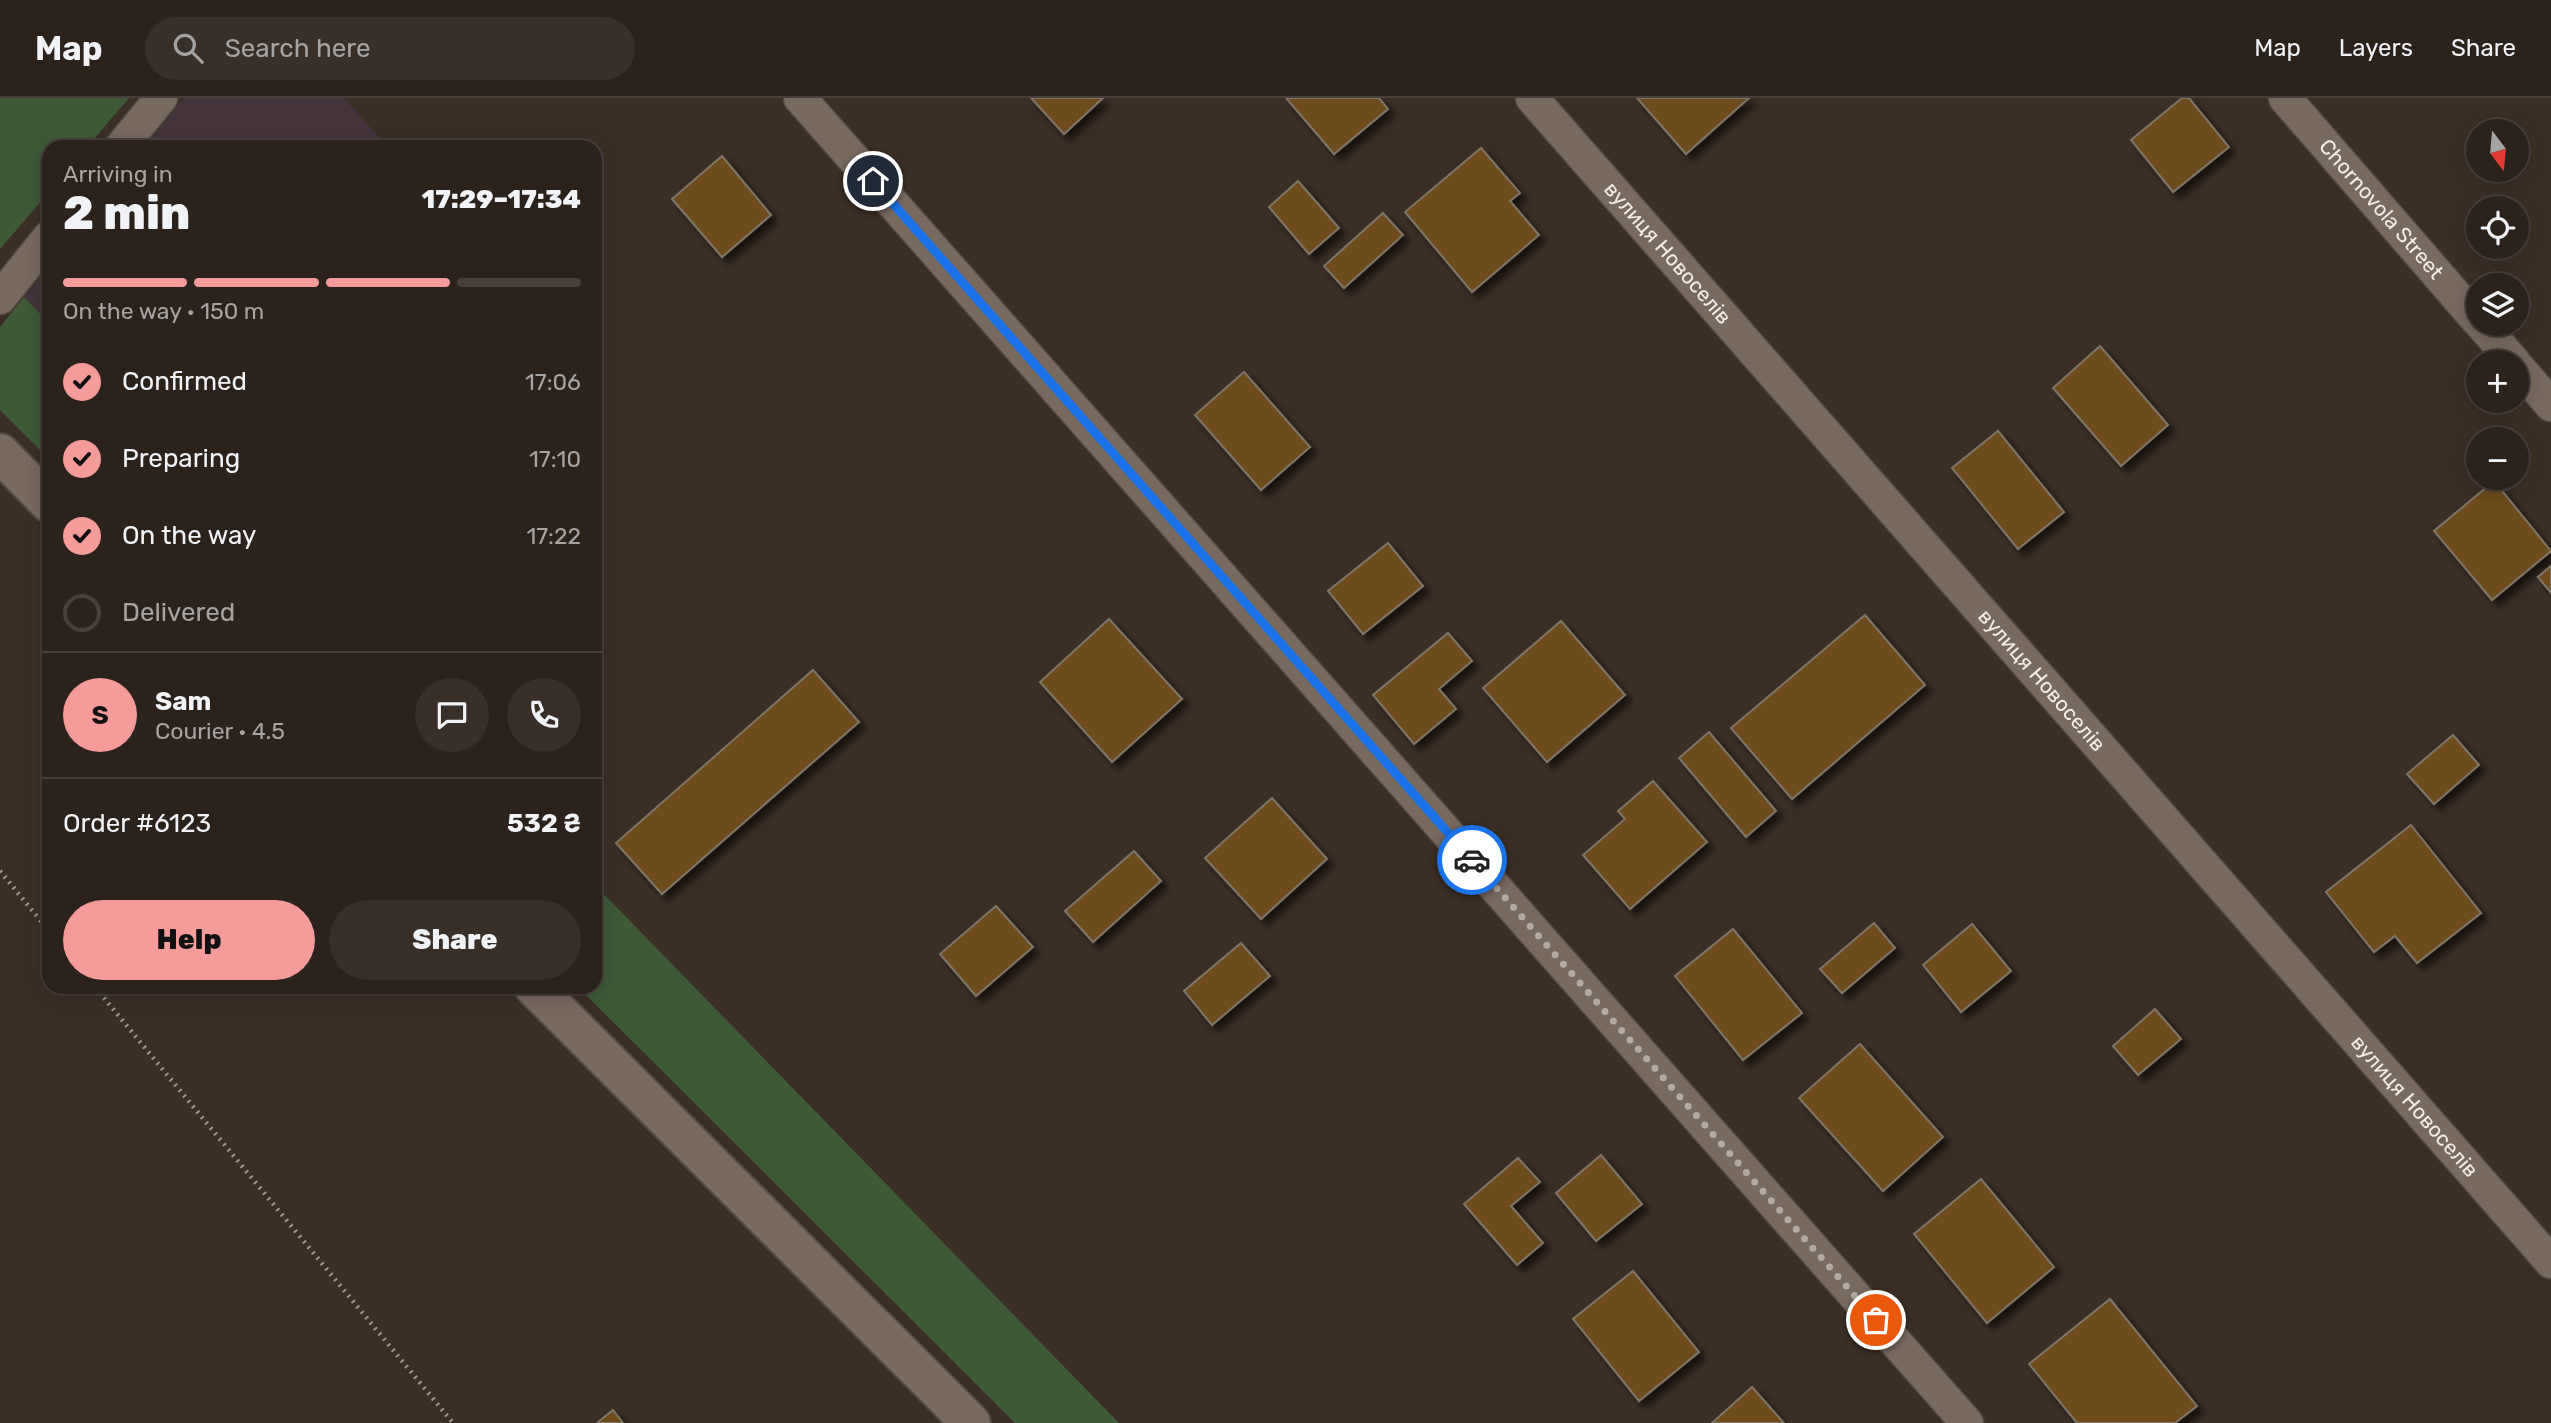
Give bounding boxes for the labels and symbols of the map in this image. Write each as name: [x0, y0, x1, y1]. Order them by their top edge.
north arrow: [2466, 119, 2529, 182]
street label: Chornovola Street: [2314, 134, 2449, 284]
pin: [843, 151, 903, 211]
street label: вулиця Новоселів: [1599, 177, 1737, 329]
street label: вулиця Новоселів: [1973, 604, 2111, 756]
courier: [1437, 825, 1507, 895]
street label: вулиця Новоселів: [2346, 1030, 2484, 1182]
pin: [1846, 1290, 1906, 1350]

